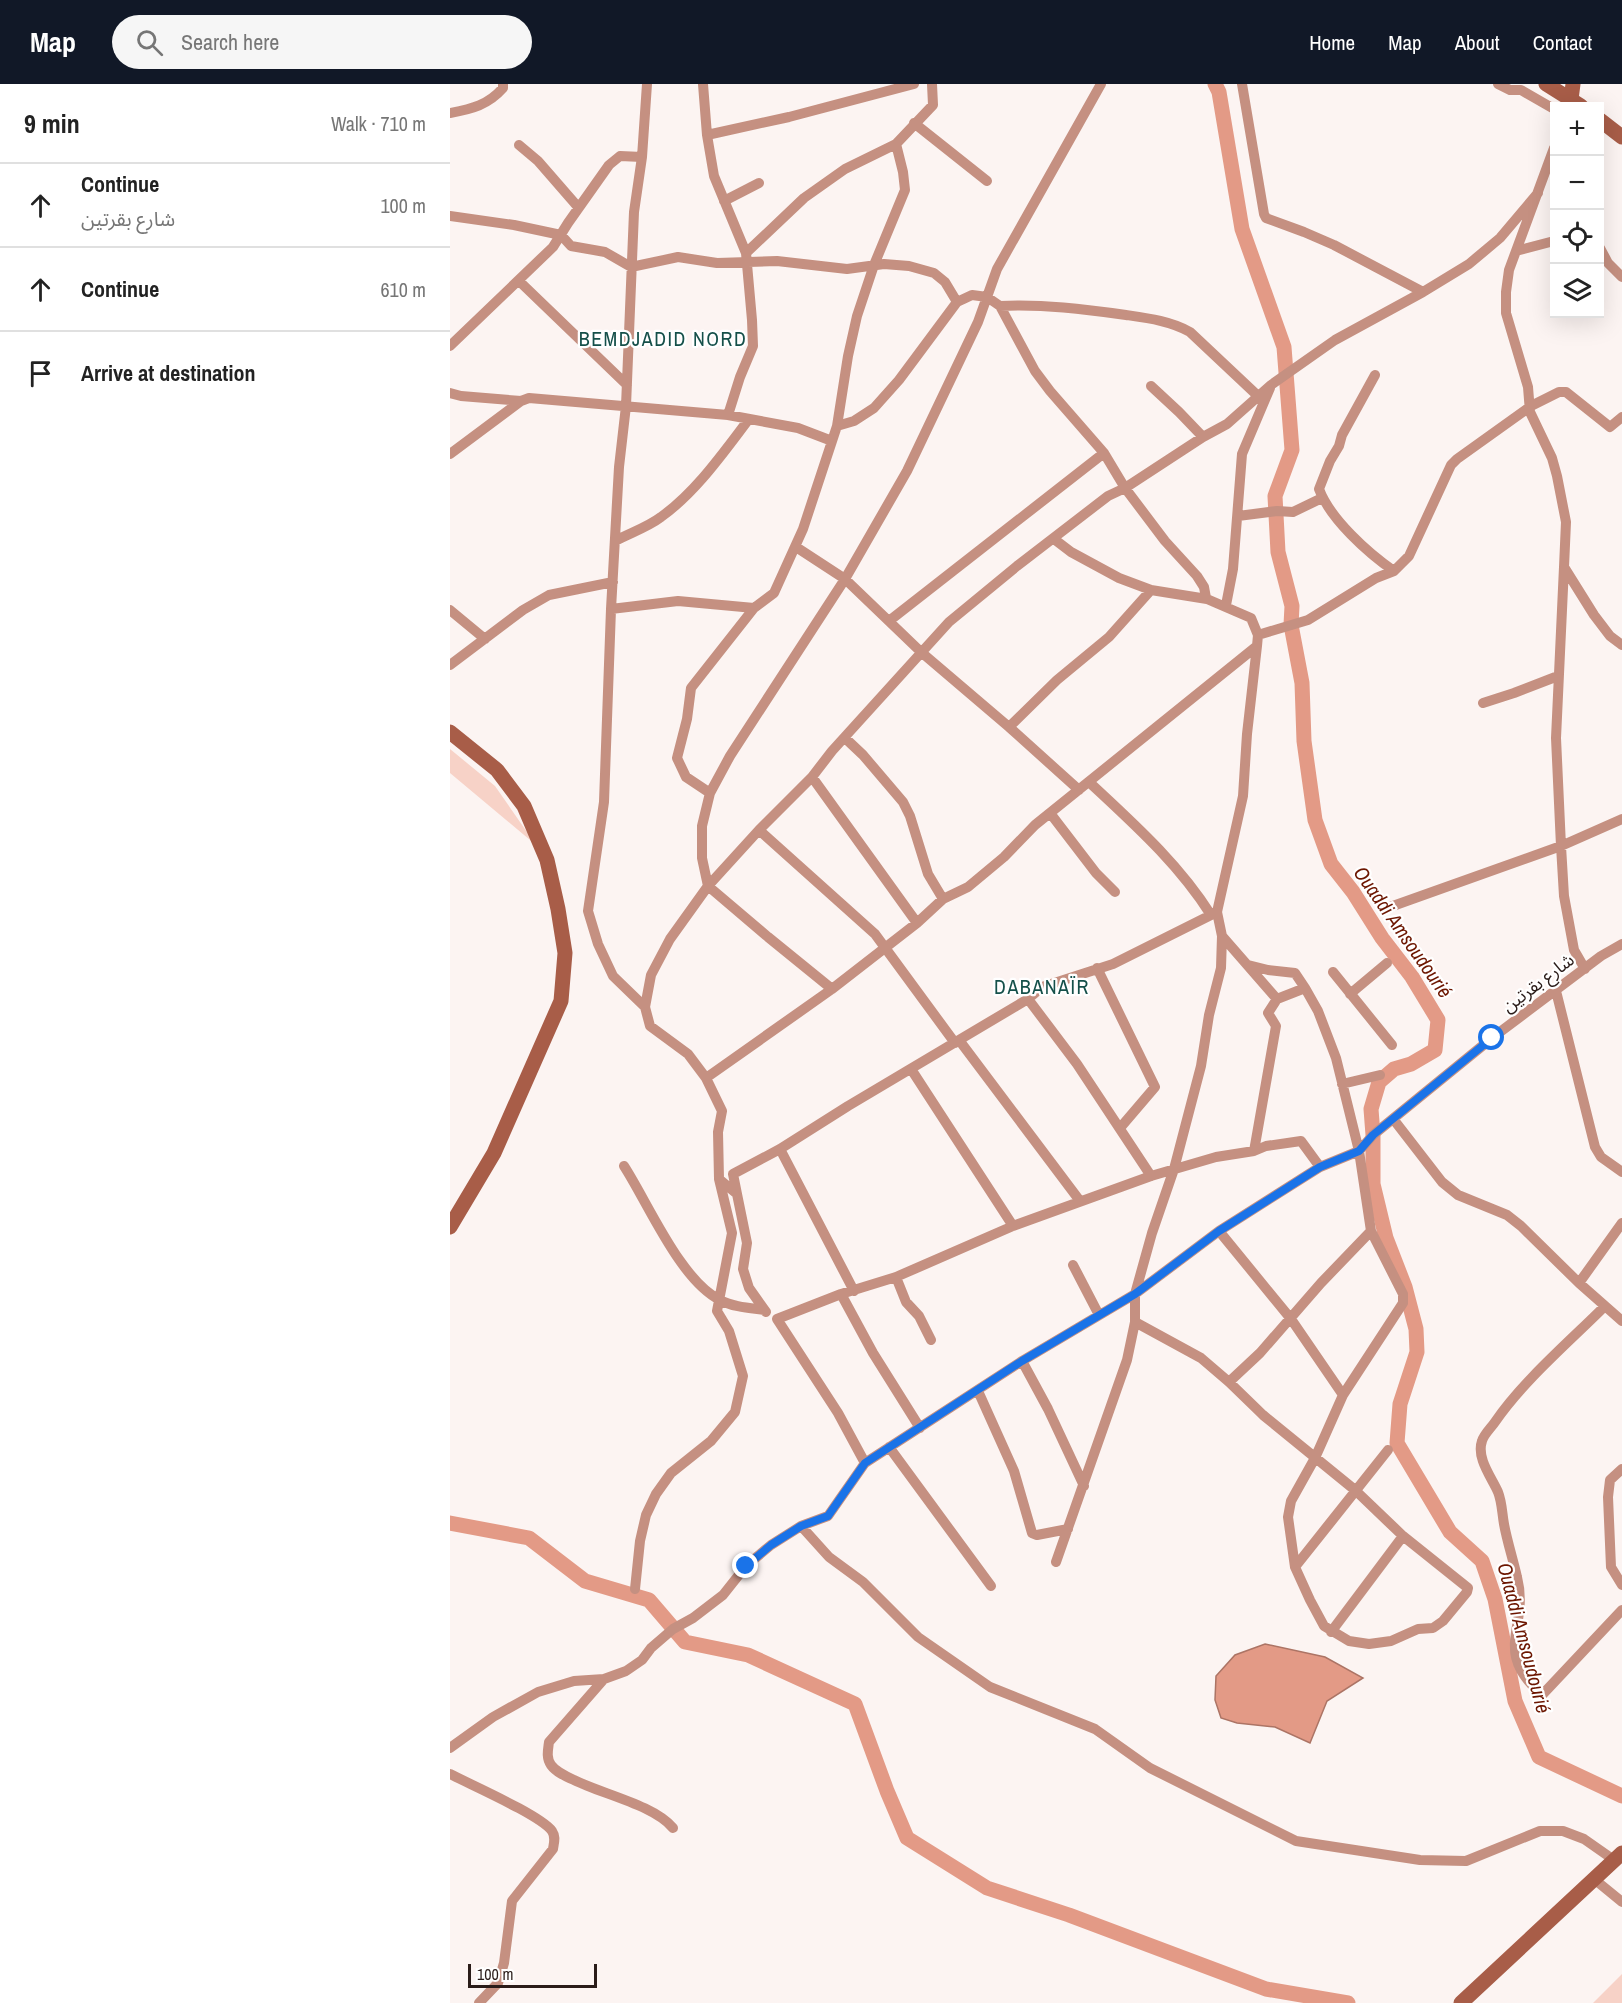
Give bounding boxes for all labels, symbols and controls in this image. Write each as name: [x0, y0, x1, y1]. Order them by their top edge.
search box: [112, 15, 532, 69]
text: Map: [30, 23, 76, 61]
icon: search: [133, 26, 166, 59]
text: Search here: [181, 27, 279, 57]
text: Home: [1309, 28, 1355, 57]
text: Map: [1388, 28, 1422, 57]
text: About: [1455, 28, 1500, 57]
text: Contact: [1533, 28, 1592, 57]
map controls: [1550, 102, 1604, 318]
button: +: [1550, 102, 1604, 156]
text: 9 min: [24, 106, 80, 141]
text: Walk · 710 m: [331, 110, 426, 137]
button: −: [1550, 156, 1604, 210]
text: Continue: [81, 169, 159, 199]
icon: ahead: [24, 189, 57, 222]
text: 100 m: [380, 192, 426, 219]
text: شارع بقرتين: [81, 205, 175, 232]
button: locate: [1550, 210, 1604, 264]
button: layers: [1550, 264, 1604, 318]
icon: ahead: [24, 273, 57, 306]
text: Continue: [81, 274, 159, 304]
text: 610 m: [380, 276, 426, 303]
district label: BEMDJADID NORD: [579, 325, 747, 352]
icon: arrive: [24, 357, 57, 390]
text: Arrive at destination: [81, 358, 255, 388]
water label: Ouaddi Amsoudourié: [1348, 861, 1459, 1003]
street label: شارع بقرتين: [1496, 947, 1580, 1020]
district label: DABANAÏR: [994, 973, 1090, 1000]
route start: [1478, 1024, 1504, 1050]
route end: [732, 1552, 758, 1578]
water label: Ouaddi Amsoudourié: [1491, 1560, 1558, 1716]
scale bar: [468, 1961, 597, 1988]
text: 100 m: [477, 1963, 513, 1985]

